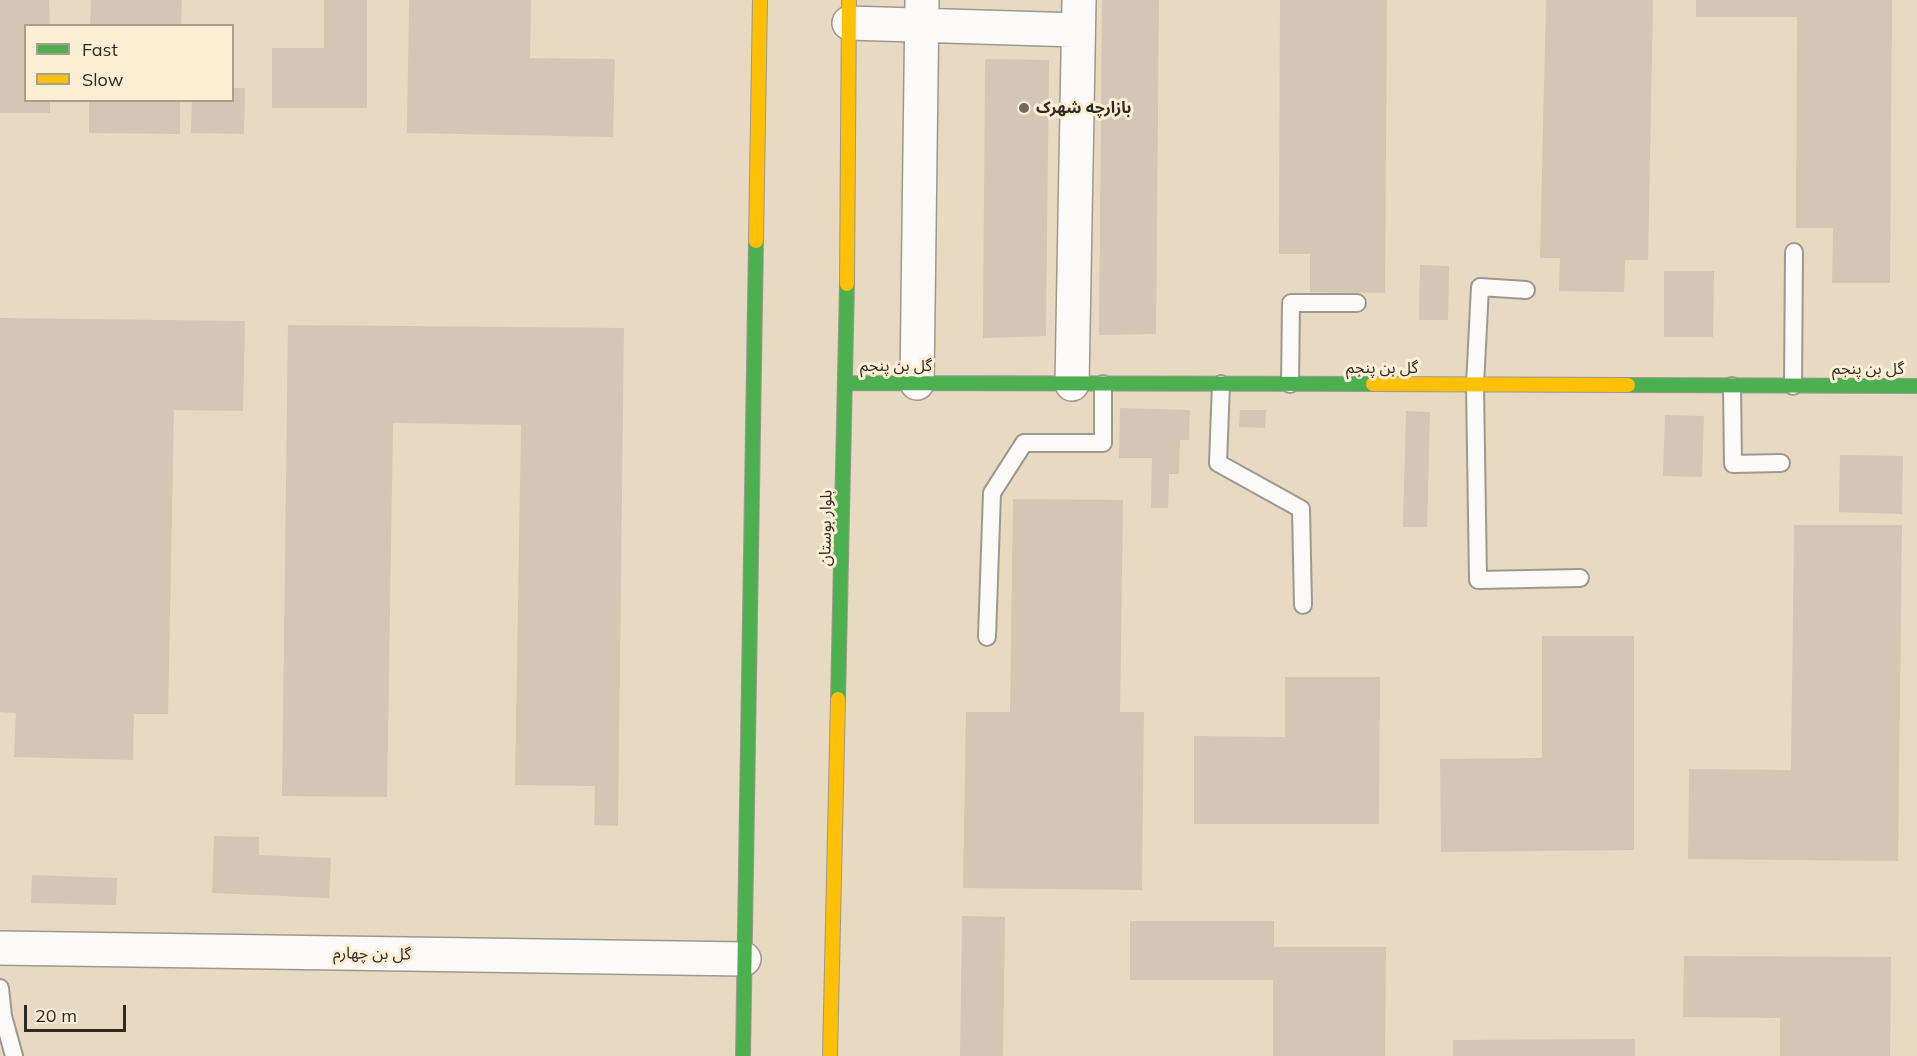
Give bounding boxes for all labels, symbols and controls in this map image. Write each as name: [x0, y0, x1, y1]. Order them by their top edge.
legend: [24, 24, 234, 102]
text: Fast: [82, 38, 118, 61]
text: Slow: [82, 68, 123, 91]
place label: بازارچه شهرک: [1036, 98, 1131, 118]
marker: بازارچه شهرک: [1017, 101, 1031, 115]
street label: گل بن پنجم: [860, 356, 932, 376]
street label: گل بن پنجم: [1346, 358, 1418, 378]
street label: گل بن پنجم: [1832, 359, 1904, 379]
street label: بلوار بوستان: [816, 490, 836, 566]
street label: گل بن چهارم: [333, 944, 411, 964]
scale bar: [27, 993, 129, 1031]
text: 20 m: [35, 1004, 77, 1027]

